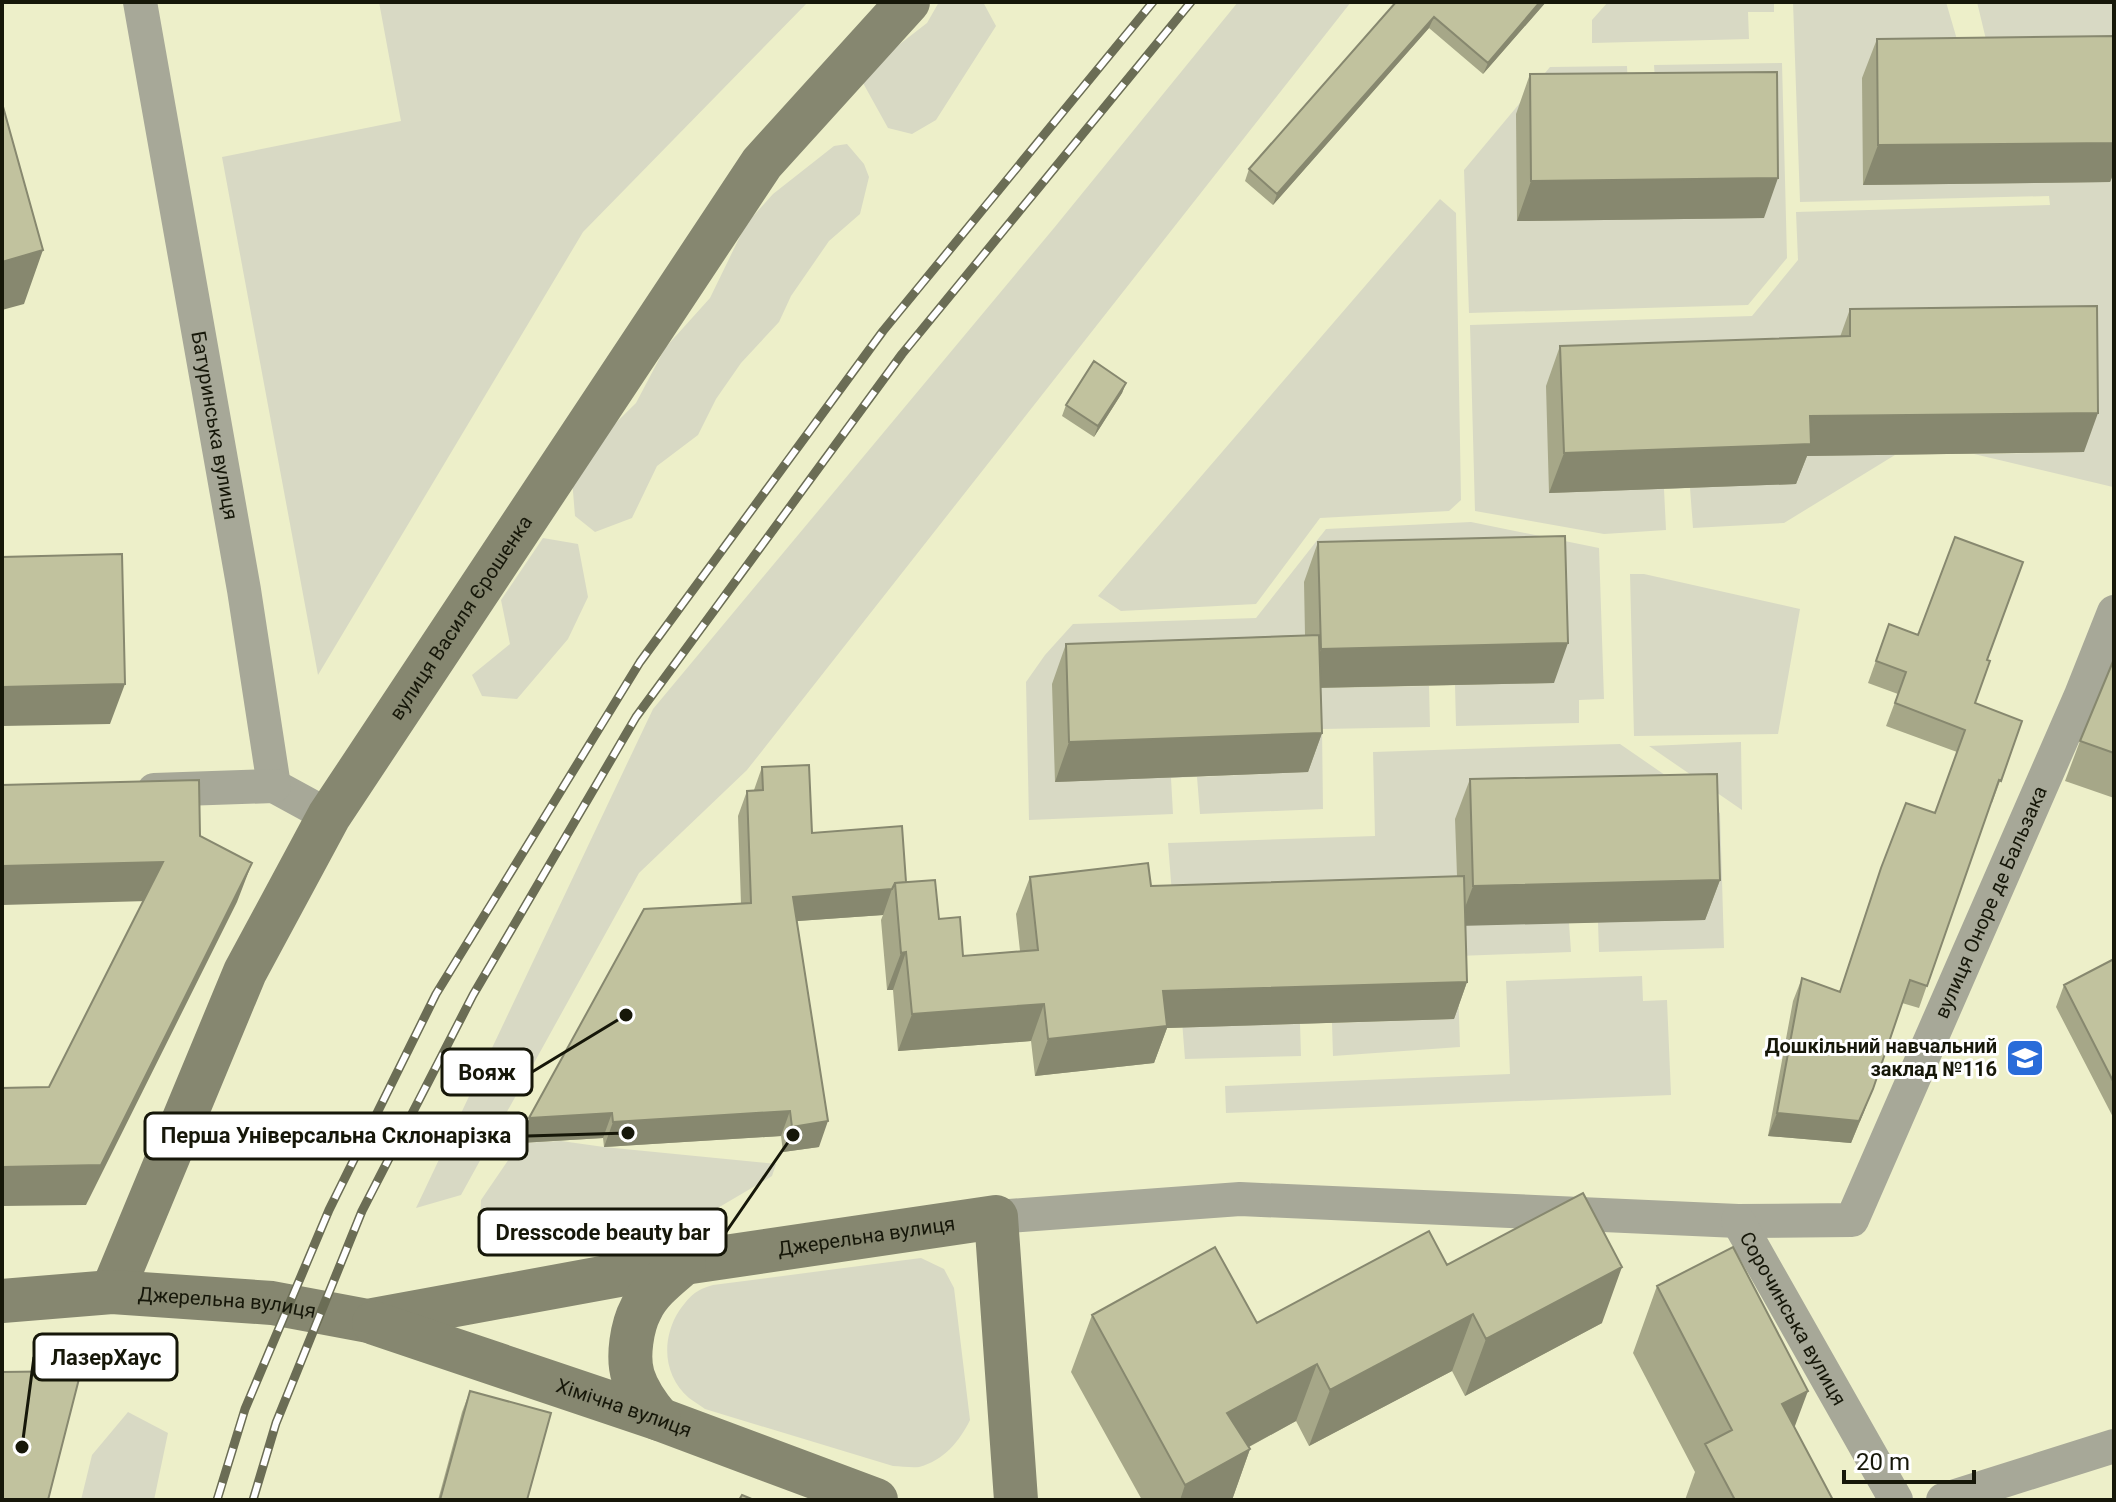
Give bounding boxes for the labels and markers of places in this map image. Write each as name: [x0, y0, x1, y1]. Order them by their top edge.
place label: Дошкільний навчальний заклад №116: [1765, 1034, 1997, 1081]
school or university icon: Дошкільний навчальний заклад №116: [2004, 1037, 2046, 1079]
callout: Вояж: [442, 1049, 532, 1095]
callout: Перша Універсальна Склонарізка: [145, 1113, 527, 1159]
callout: Dresscode beauty bar: [479, 1209, 726, 1255]
callout: ЛазерХаус: [34, 1334, 177, 1380]

